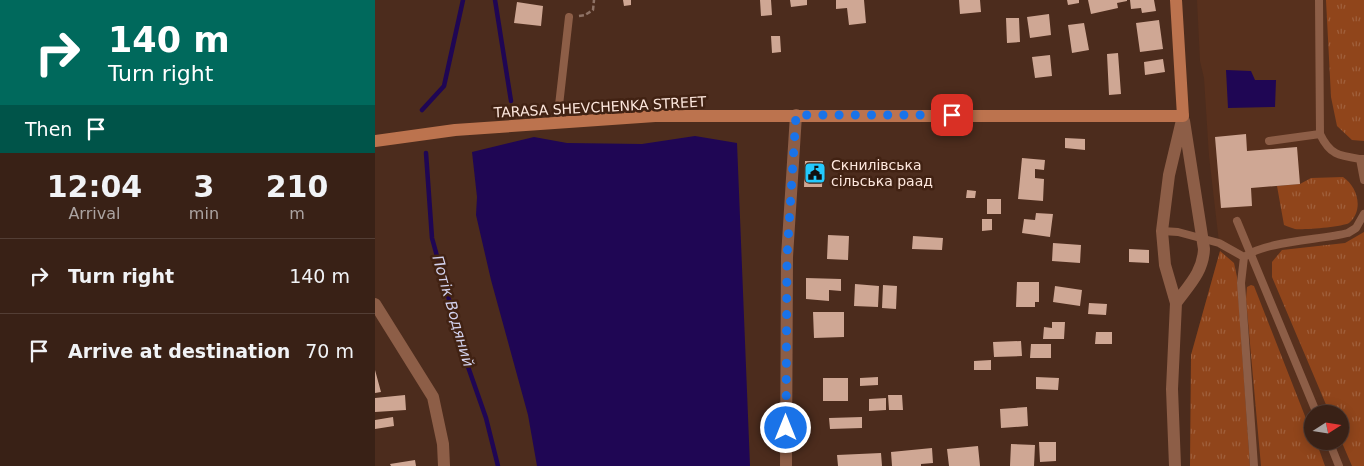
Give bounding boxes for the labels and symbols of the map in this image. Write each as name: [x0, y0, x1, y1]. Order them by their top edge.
street label: TARASA SHEVCHENKA STREET: [492, 93, 707, 121]
pin: [931, 94, 973, 136]
place label: Скнилівська сільська раад: [831, 157, 933, 189]
public building icon: Скнилівська сільська раад: [803, 161, 827, 185]
water label: Потік Водяний: [428, 253, 478, 369]
position arrow: [759, 401, 811, 453]
north arrow: [1304, 405, 1349, 450]

